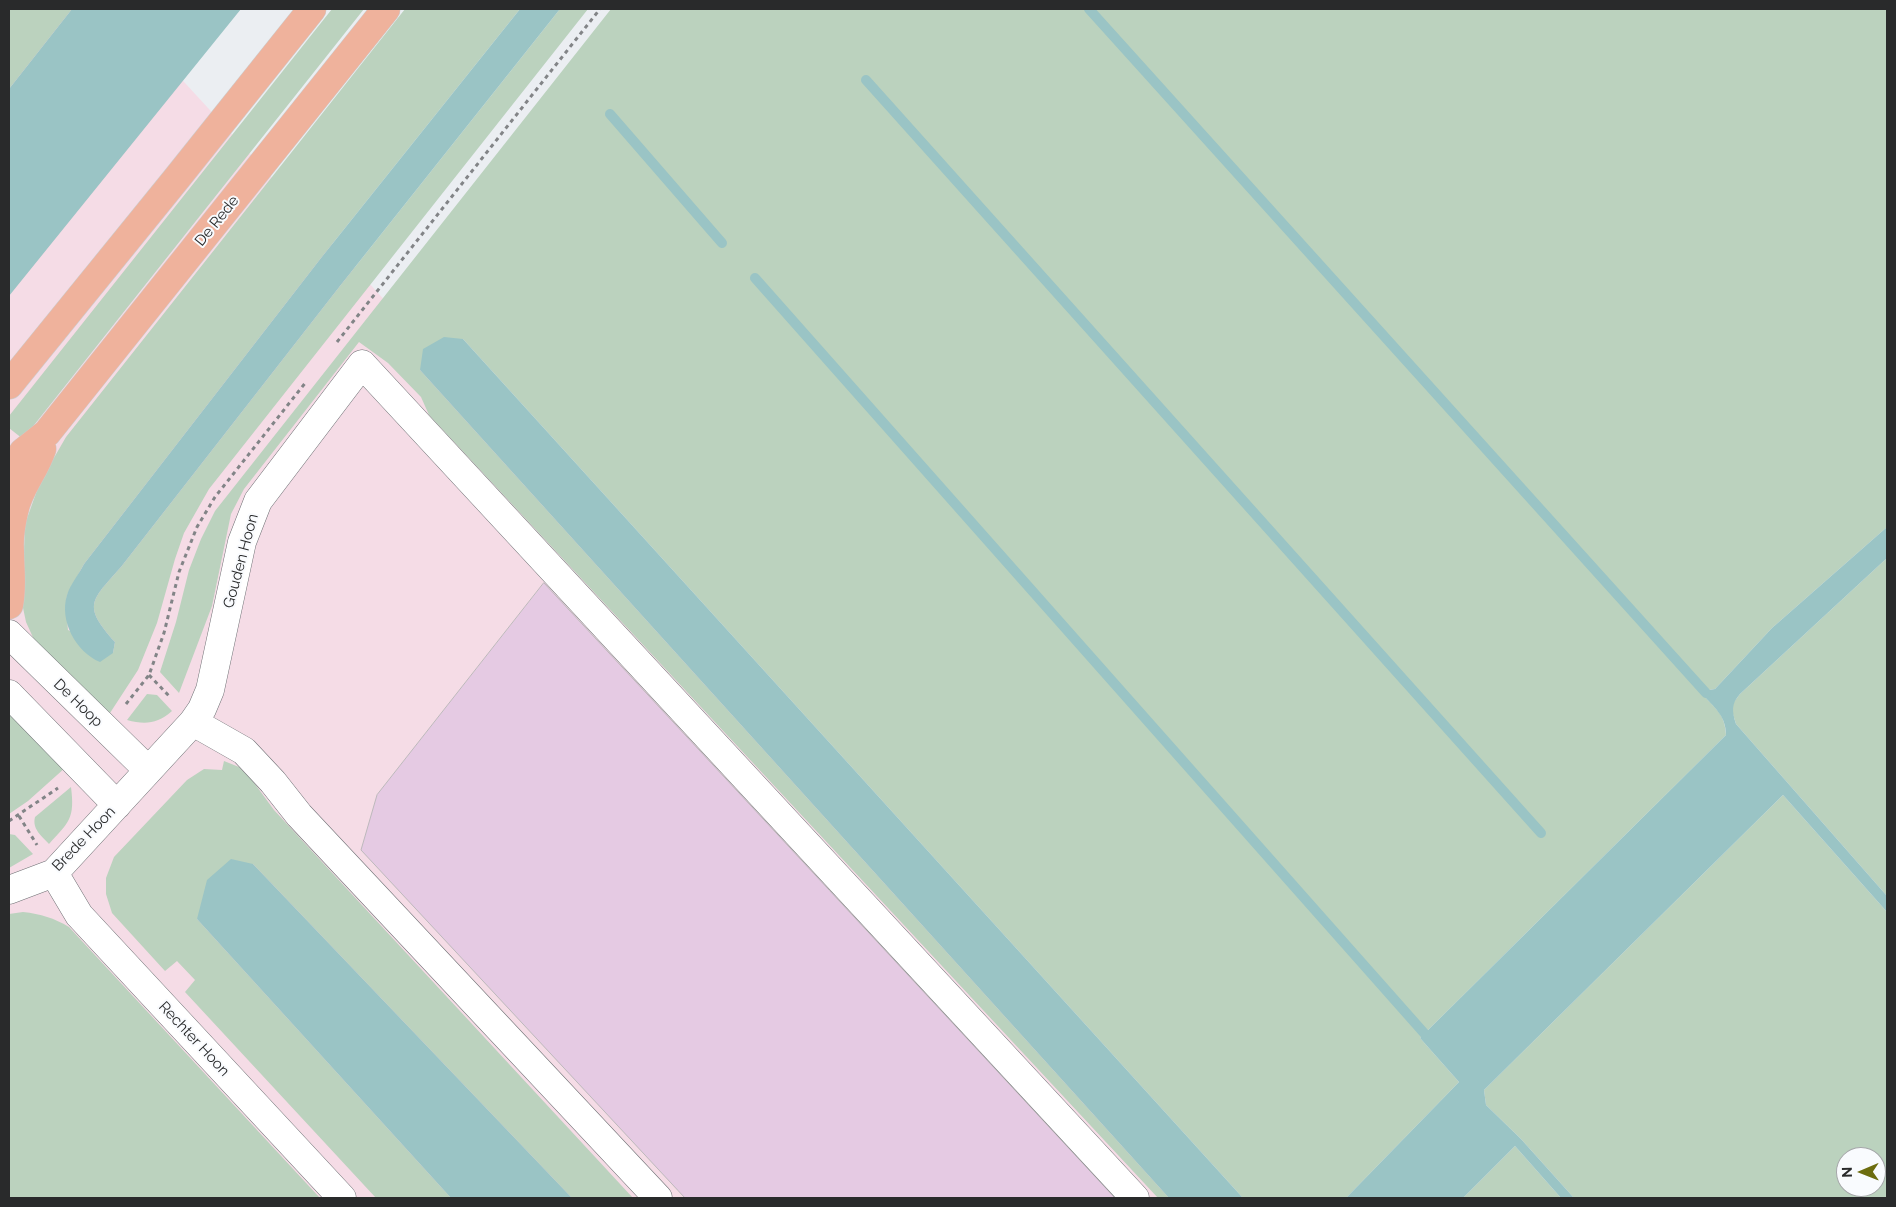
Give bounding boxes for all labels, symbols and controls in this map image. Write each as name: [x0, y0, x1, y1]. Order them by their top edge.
street label: De Rede: [191, 192, 243, 250]
street label: Gouden Hoon: [220, 512, 262, 610]
street label: De Hoop: [50, 675, 106, 731]
street label: Brede Hoon: [49, 803, 119, 875]
street label: Rechter Hoon: [155, 998, 233, 1080]
north arrow: [1836, 1147, 1886, 1197]
text: N: [1839, 1167, 1855, 1178]

